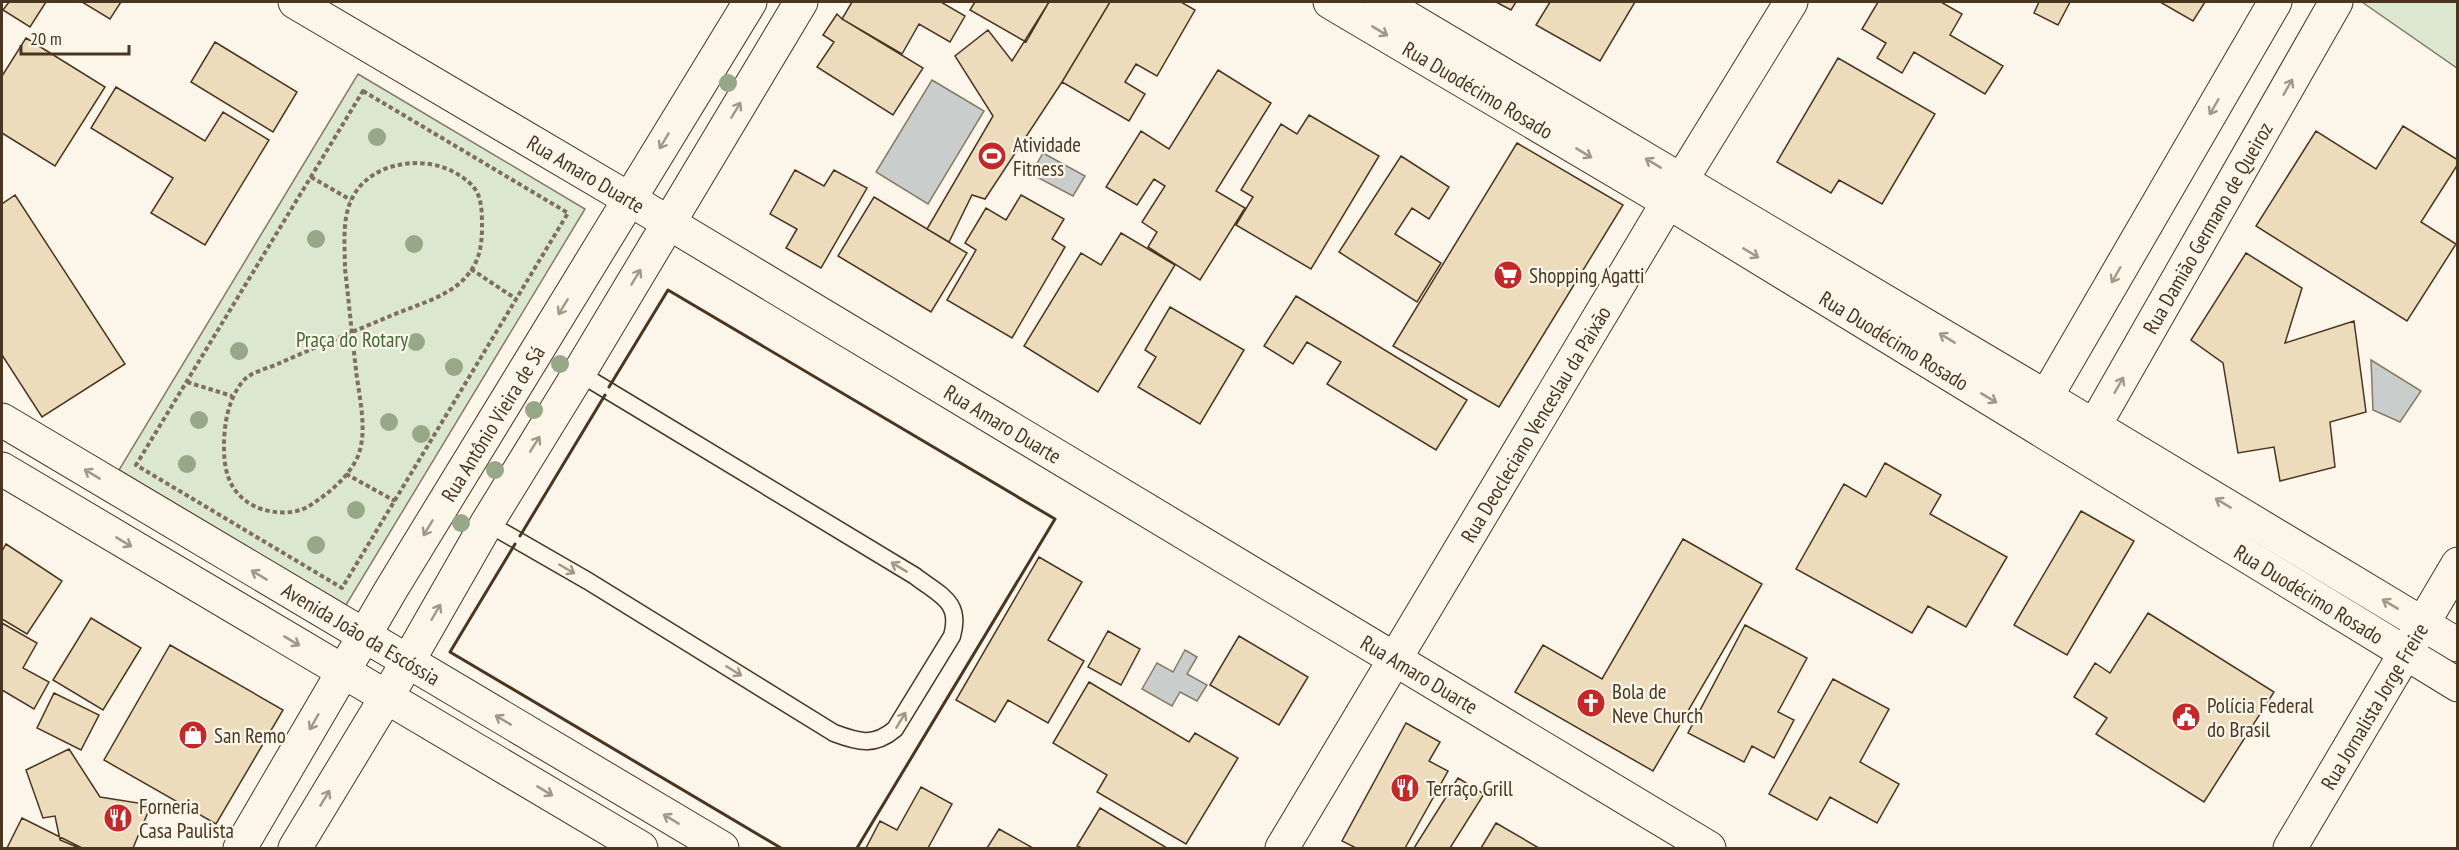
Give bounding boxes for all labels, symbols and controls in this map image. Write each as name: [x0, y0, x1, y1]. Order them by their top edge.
scale bar: [21, 18, 129, 56]
one-way arrow: [1371, 26, 1388, 38]
text: 20 m: [30, 27, 62, 50]
street label: Rua Duodécimo Rosado: [1398, 35, 1558, 145]
one-way arrow: [2282, 79, 2294, 96]
one-way arrow: [2208, 98, 2220, 115]
one-way arrow: [731, 102, 743, 119]
street label: Rua Damião Germano de Queiroz: [2136, 117, 2278, 338]
street label: Rua Amaro Duarte: [522, 129, 650, 219]
place label: Atividade Fitness: [1013, 131, 1081, 182]
one-way arrow: [658, 132, 670, 149]
sports icon: Atividade Fitness: [976, 140, 1008, 172]
one-way arrow: [1575, 147, 1592, 159]
one-way arrow: [1645, 157, 1662, 169]
one-way arrow: [1742, 248, 1759, 260]
supermarket icon: Shopping Agatti: [1492, 259, 1524, 291]
place label: Shopping Agatti: [1529, 262, 1645, 289]
one-way arrow: [2110, 267, 2122, 284]
one-way arrow: [631, 269, 643, 286]
street label: Rua Duodécimo Rosado: [1815, 284, 1974, 396]
one-way arrow: [556, 298, 568, 315]
street label: Rua Deocleciano Venceslau da Paixão: [1454, 301, 1616, 547]
park label: Praça do Rotary: [296, 326, 408, 353]
one-way arrow: [1939, 332, 1956, 344]
street label: Rua Antônio Vieira de Sá: [435, 340, 550, 506]
one-way arrow: [2114, 377, 2126, 394]
street label: Rua Amaro Duarte: [939, 378, 1066, 469]
one-way arrow: [1980, 392, 1997, 404]
one-way arrow: [530, 436, 542, 453]
one-way arrow: [84, 468, 101, 480]
one-way arrow: [2215, 497, 2232, 509]
one-way arrow: [422, 519, 434, 536]
one-way arrow: [115, 536, 132, 548]
street label: Rua Duodécimo Rosado: [2229, 538, 2389, 650]
one-way arrow: [891, 561, 908, 573]
one-way arrow: [558, 564, 575, 576]
one-way arrow: [251, 568, 268, 580]
street label: Avenida João da Escóssia: [277, 576, 445, 691]
one-way arrow: [2382, 598, 2399, 610]
one-way arrow: [431, 603, 442, 621]
street label: Rua Jornalista Jorge Freire: [2314, 618, 2434, 794]
street label: Rua Amaro Duarte: [1356, 628, 1483, 720]
one-way arrow: [283, 635, 300, 647]
one-way arrow: [725, 666, 742, 678]
place label: Bola de Neve Church: [1612, 678, 1703, 729]
church icon: Bola de Neve Church: [1575, 687, 1607, 719]
place label: Polícia Federal do Brasil: [2207, 692, 2314, 743]
public building icon: Polícia Federal do Brasil: [2170, 701, 2202, 733]
one-way arrow: [895, 712, 907, 729]
one-way arrow: [308, 713, 320, 730]
one-way arrow: [495, 713, 512, 725]
shop icon: San Remo: [177, 719, 209, 751]
place label: San Remo: [214, 722, 286, 749]
restaurant icon: Terraço Grill: [1389, 772, 1421, 804]
place label: Terraço Grill: [1426, 775, 1513, 802]
one-way arrow: [536, 786, 553, 798]
one-way arrow: [319, 790, 331, 807]
place label: Forneria Casa Paulista: [139, 793, 234, 844]
restaurant icon: Forneria Casa Paulista: [102, 802, 134, 834]
one-way arrow: [663, 812, 680, 824]

